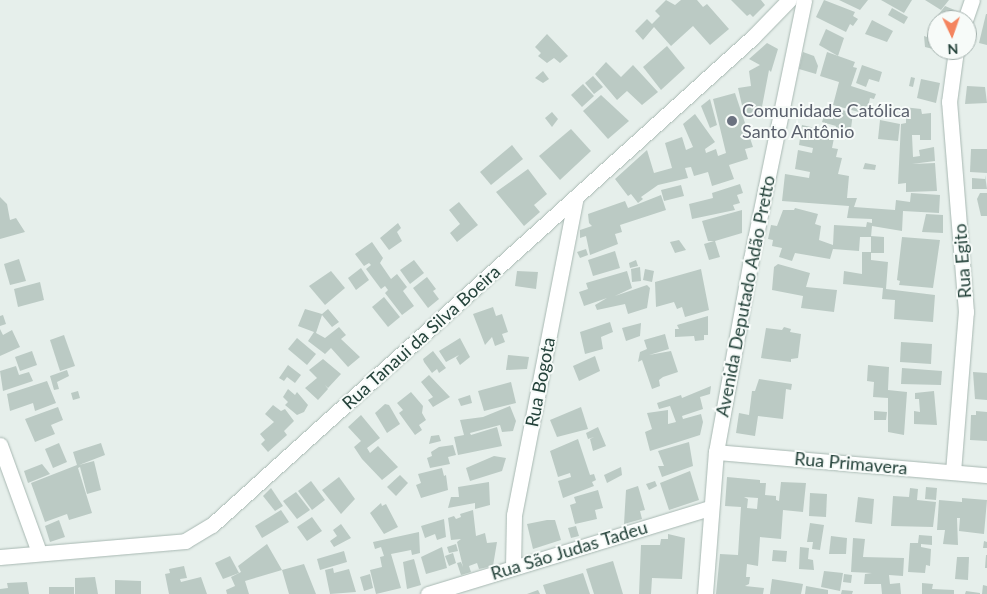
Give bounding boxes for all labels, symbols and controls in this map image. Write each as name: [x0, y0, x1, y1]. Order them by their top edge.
north arrow: [927, 10, 977, 60]
text: N: [947, 41, 959, 58]
place label: Comunidade Católica Santo Antônio: [742, 100, 910, 142]
marker: Comunidade Católica Santo Antônio: [726, 115, 738, 127]
street label: Avenida Deputado Adão Pretto: [711, 173, 779, 419]
street label: Rua Egito: [949, 223, 975, 299]
street label: Rua Tanaui da Silva Boeira: [337, 260, 505, 414]
street label: Rua Bogota: [521, 335, 559, 429]
street label: Rua Primavera: [794, 447, 908, 479]
street label: Rua São Judas Tadeu: [487, 516, 651, 584]

